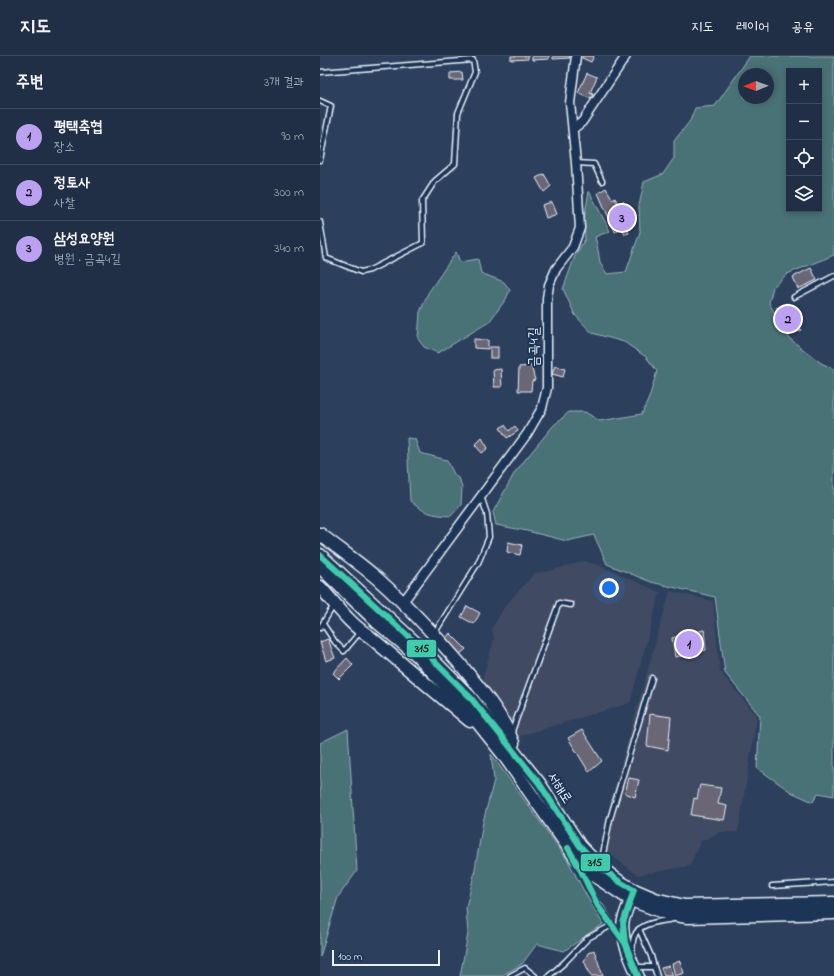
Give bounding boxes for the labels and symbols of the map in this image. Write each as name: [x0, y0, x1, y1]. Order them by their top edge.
north arrow: [738, 68, 774, 104]
pin: 3: [609, 203, 635, 233]
pin: 2: [775, 304, 801, 334]
street label: 금곡4길: [524, 326, 545, 367]
your location: [599, 578, 619, 598]
pin: 1: [676, 629, 702, 659]
line badge: 315: [406, 639, 437, 658]
text: 315: [414, 641, 430, 657]
street label: 서해로: [541, 768, 577, 808]
line badge: 315: [580, 853, 611, 872]
text: 315: [587, 855, 603, 871]
scale bar: [332, 948, 440, 967]

